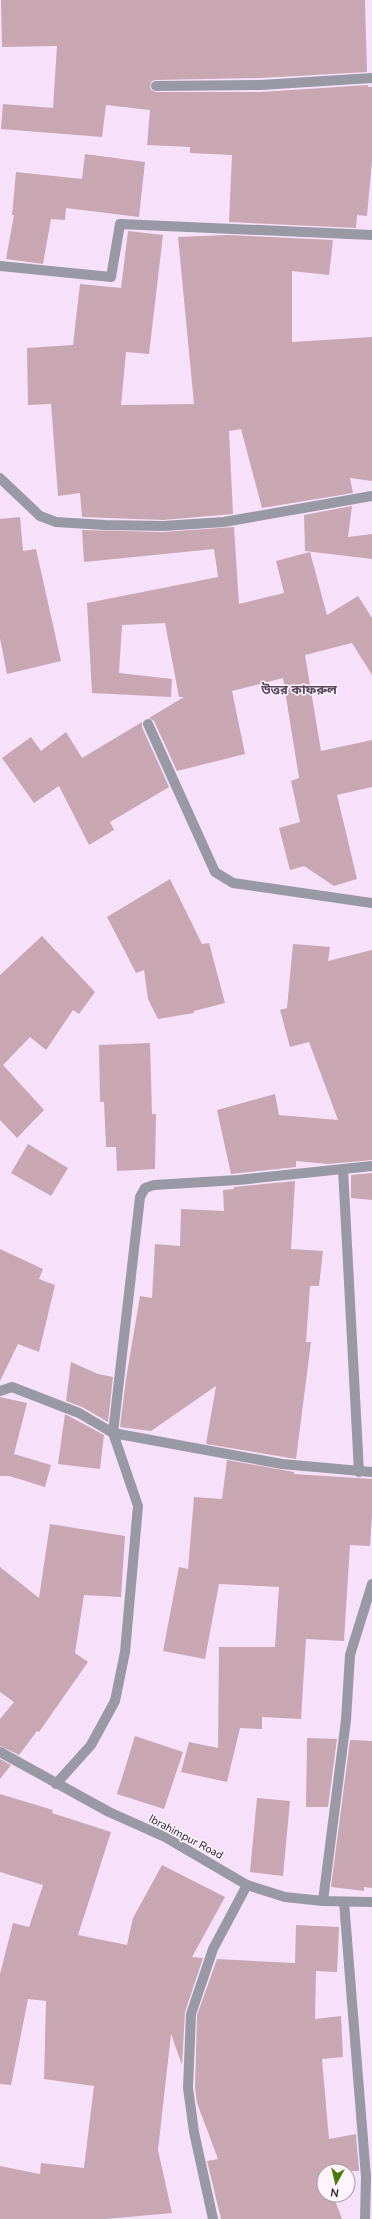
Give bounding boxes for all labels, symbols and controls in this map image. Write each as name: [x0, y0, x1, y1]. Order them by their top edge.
district label: উত্তর কাফরুল: [260, 681, 337, 699]
street label: Ibrahimpur Road: [146, 1811, 226, 1863]
north arrow: [316, 2163, 356, 2203]
text: N: [330, 2184, 340, 2200]

